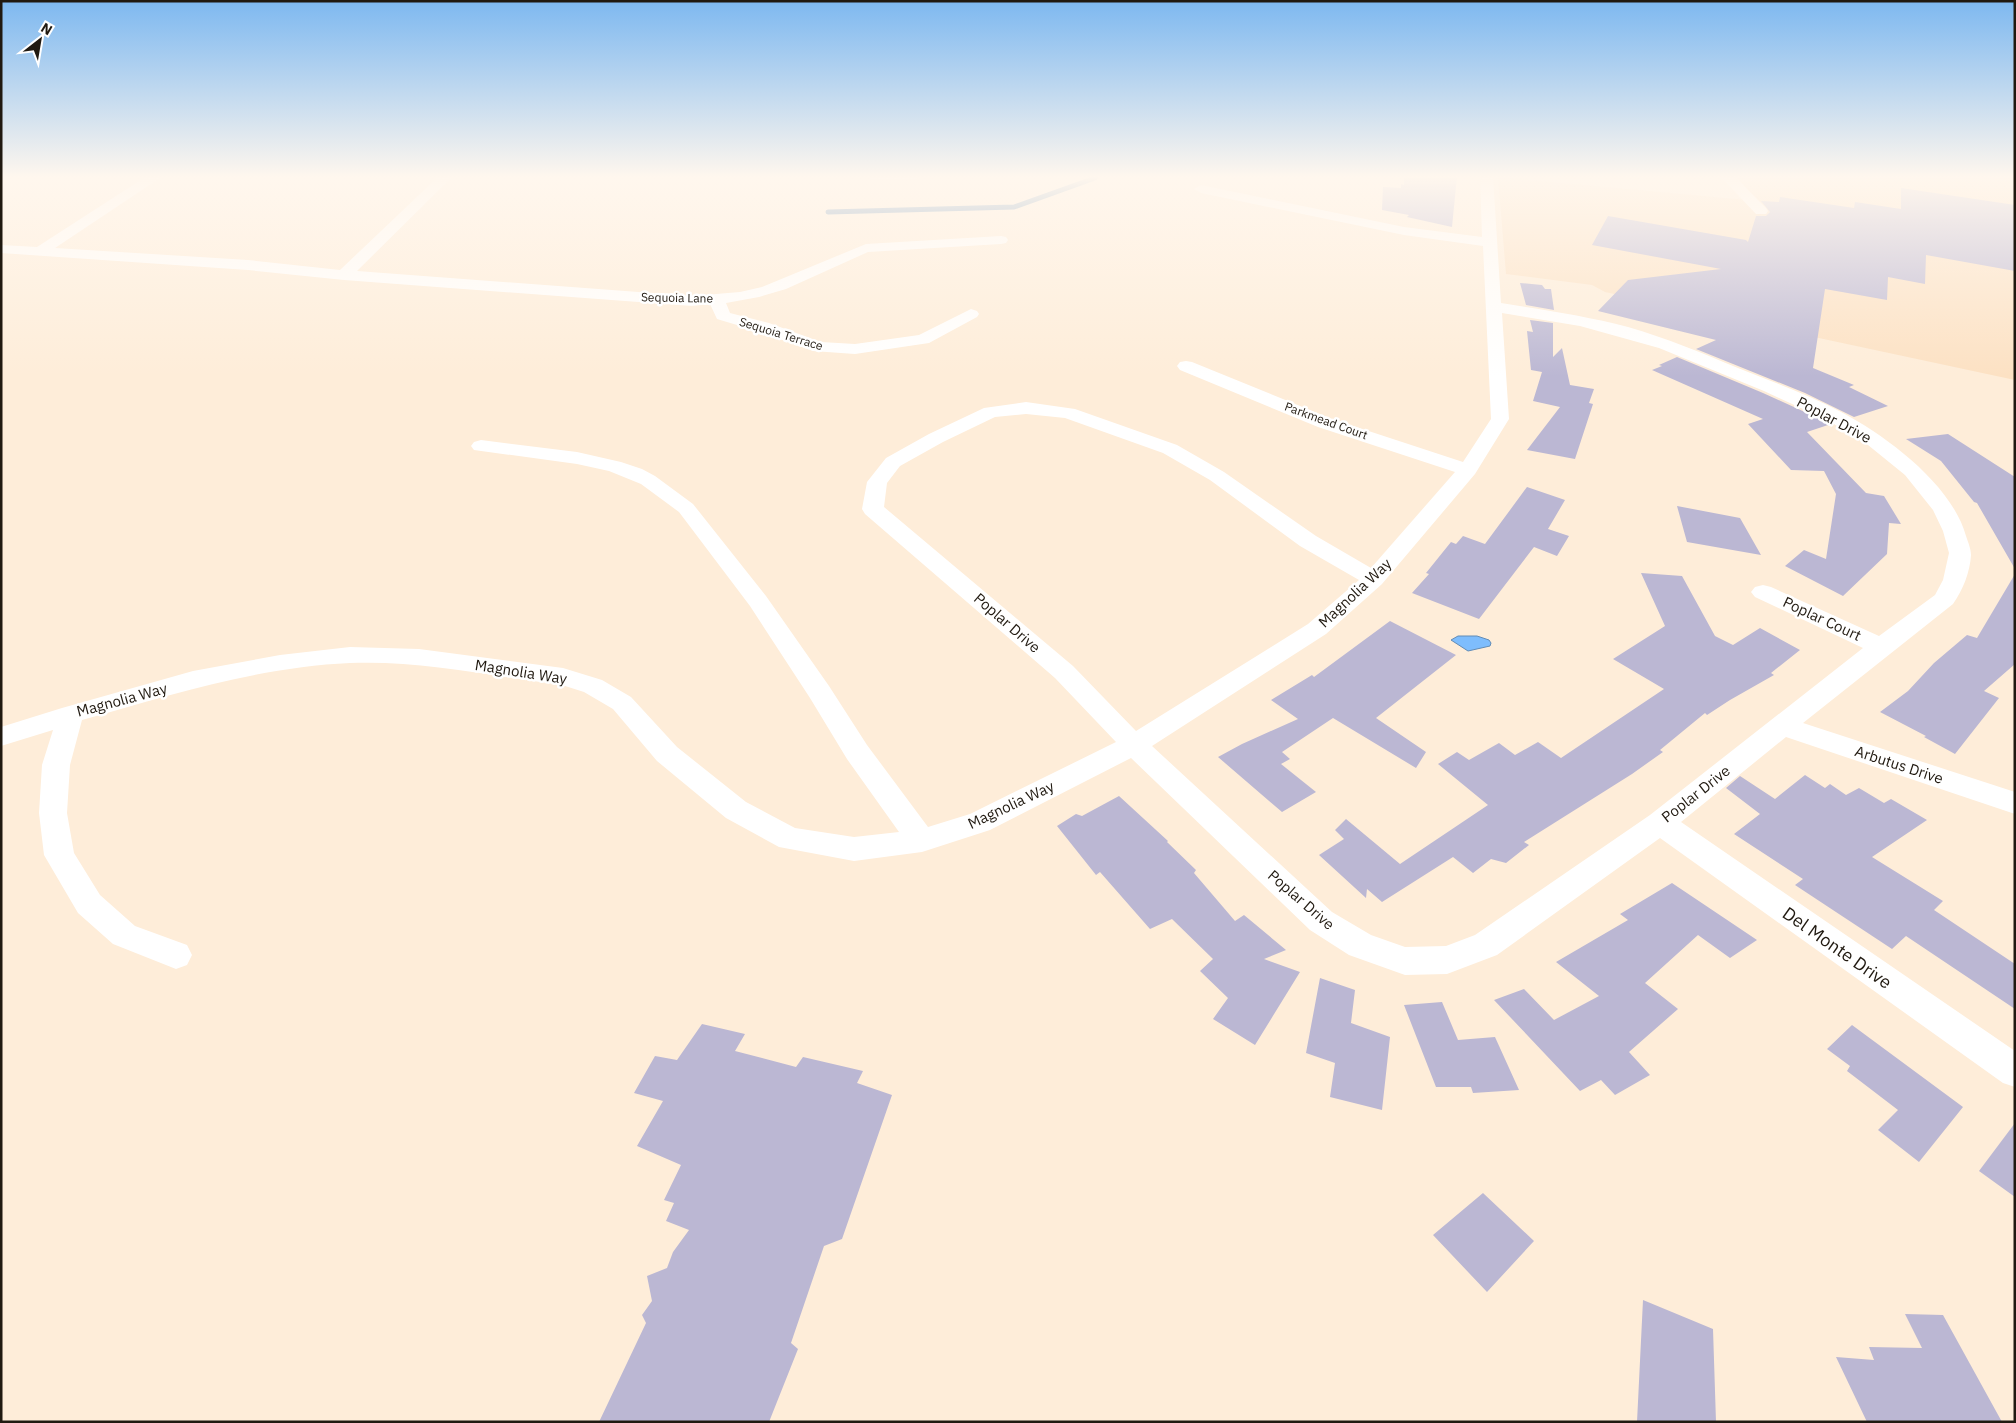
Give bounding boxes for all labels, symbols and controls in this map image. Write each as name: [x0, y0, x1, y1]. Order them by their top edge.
north arrow: [15, 15, 65, 65]
text: N: [38, 19, 56, 39]
street label: Sequoia Lane: [641, 289, 714, 306]
street label: Sequoia Terrace: [737, 314, 825, 353]
street label: Poplar Drive: [1794, 392, 1875, 447]
street label: Parkmead Court: [1283, 399, 1370, 442]
street label: Magnolia Way: [1314, 554, 1396, 631]
street label: Poplar Drive: [970, 589, 1044, 657]
street label: Poplar Court: [1780, 592, 1864, 645]
street label: Magnolia Way: [474, 655, 569, 688]
street label: Magnolia Way: [74, 678, 170, 721]
street label: Arbutus Drive: [1853, 741, 1946, 788]
street label: Poplar Drive: [1658, 761, 1734, 826]
street label: Magnolia Way: [965, 776, 1057, 833]
street label: Poplar Drive: [1264, 866, 1338, 934]
street label: Del Monte Drive: [1778, 901, 1896, 994]

